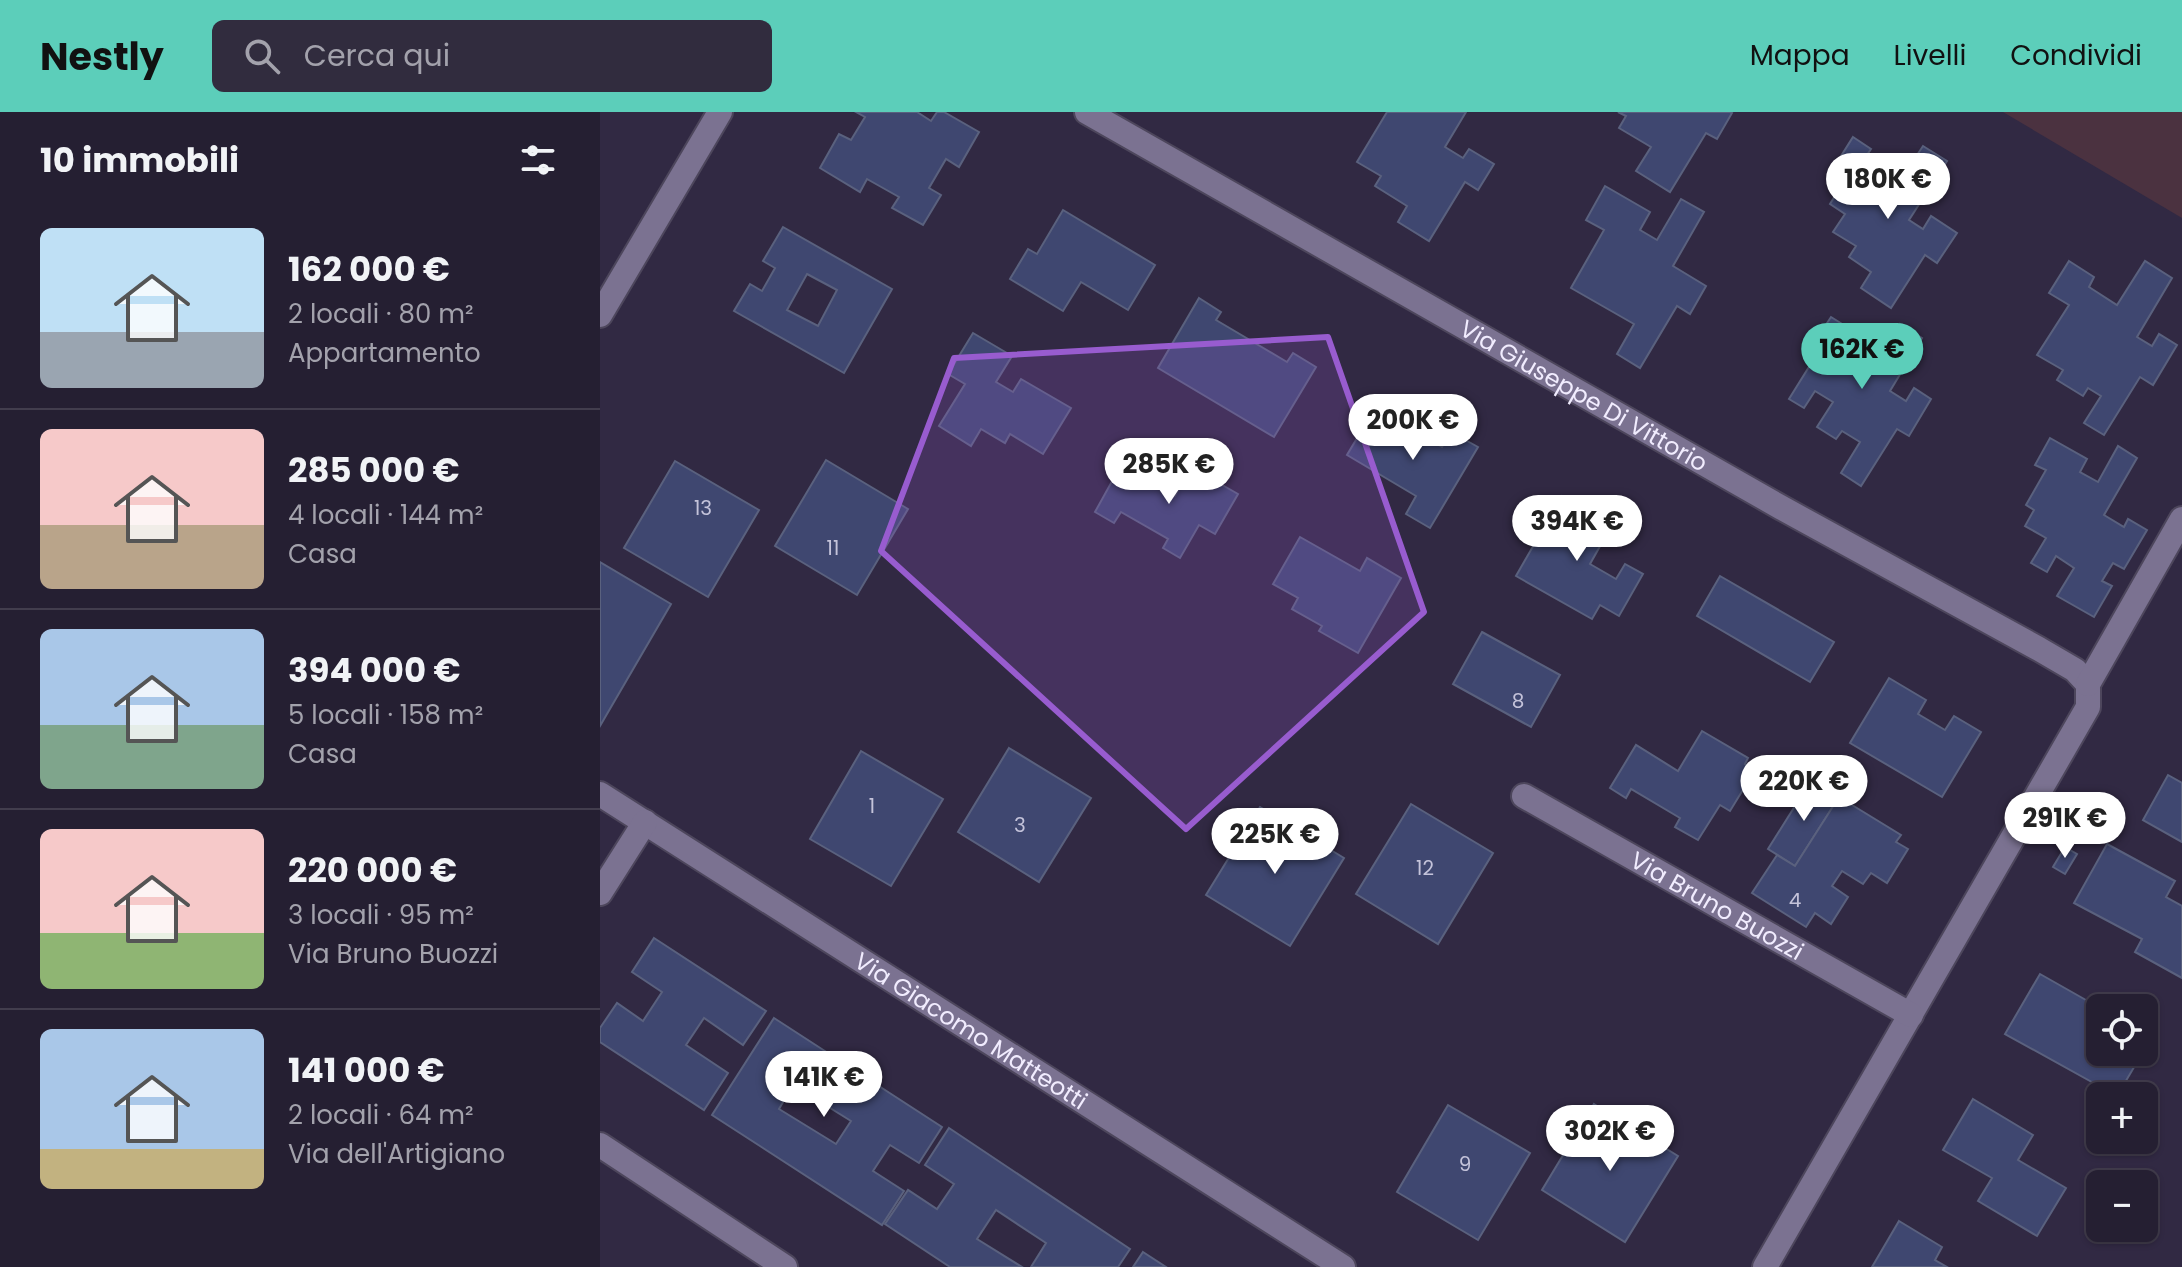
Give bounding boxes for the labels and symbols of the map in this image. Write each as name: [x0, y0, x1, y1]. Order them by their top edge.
pin: 180K €: [1823, 153, 1953, 221]
street label: Via Giuseppe Di Vittorio: [1454, 311, 1714, 479]
pin: 162K €: [1797, 323, 1927, 391]
pin: 200K €: [1348, 394, 1478, 462]
pin: 285K €: [1104, 438, 1234, 506]
house number: 13: [694, 494, 712, 522]
pin: 394K €: [1512, 495, 1642, 563]
house number: 11: [827, 534, 839, 562]
house number: 8: [1512, 687, 1524, 715]
pin: 220K €: [1739, 755, 1869, 823]
house number: 1: [869, 792, 875, 820]
pin: 291K €: [2000, 792, 2130, 860]
pin: 225K €: [1210, 808, 1340, 876]
house number: 3: [1014, 811, 1026, 839]
street label: Via Bruno Buozzi: [1625, 843, 1810, 968]
house number: 12: [1416, 854, 1434, 882]
house number: 4: [1789, 886, 1801, 914]
street label: Via Giacomo Matteotti: [848, 944, 1094, 1117]
pin: 141K €: [759, 1051, 889, 1119]
pin: 302K €: [1545, 1105, 1675, 1173]
house number: 9: [1459, 1150, 1471, 1178]

